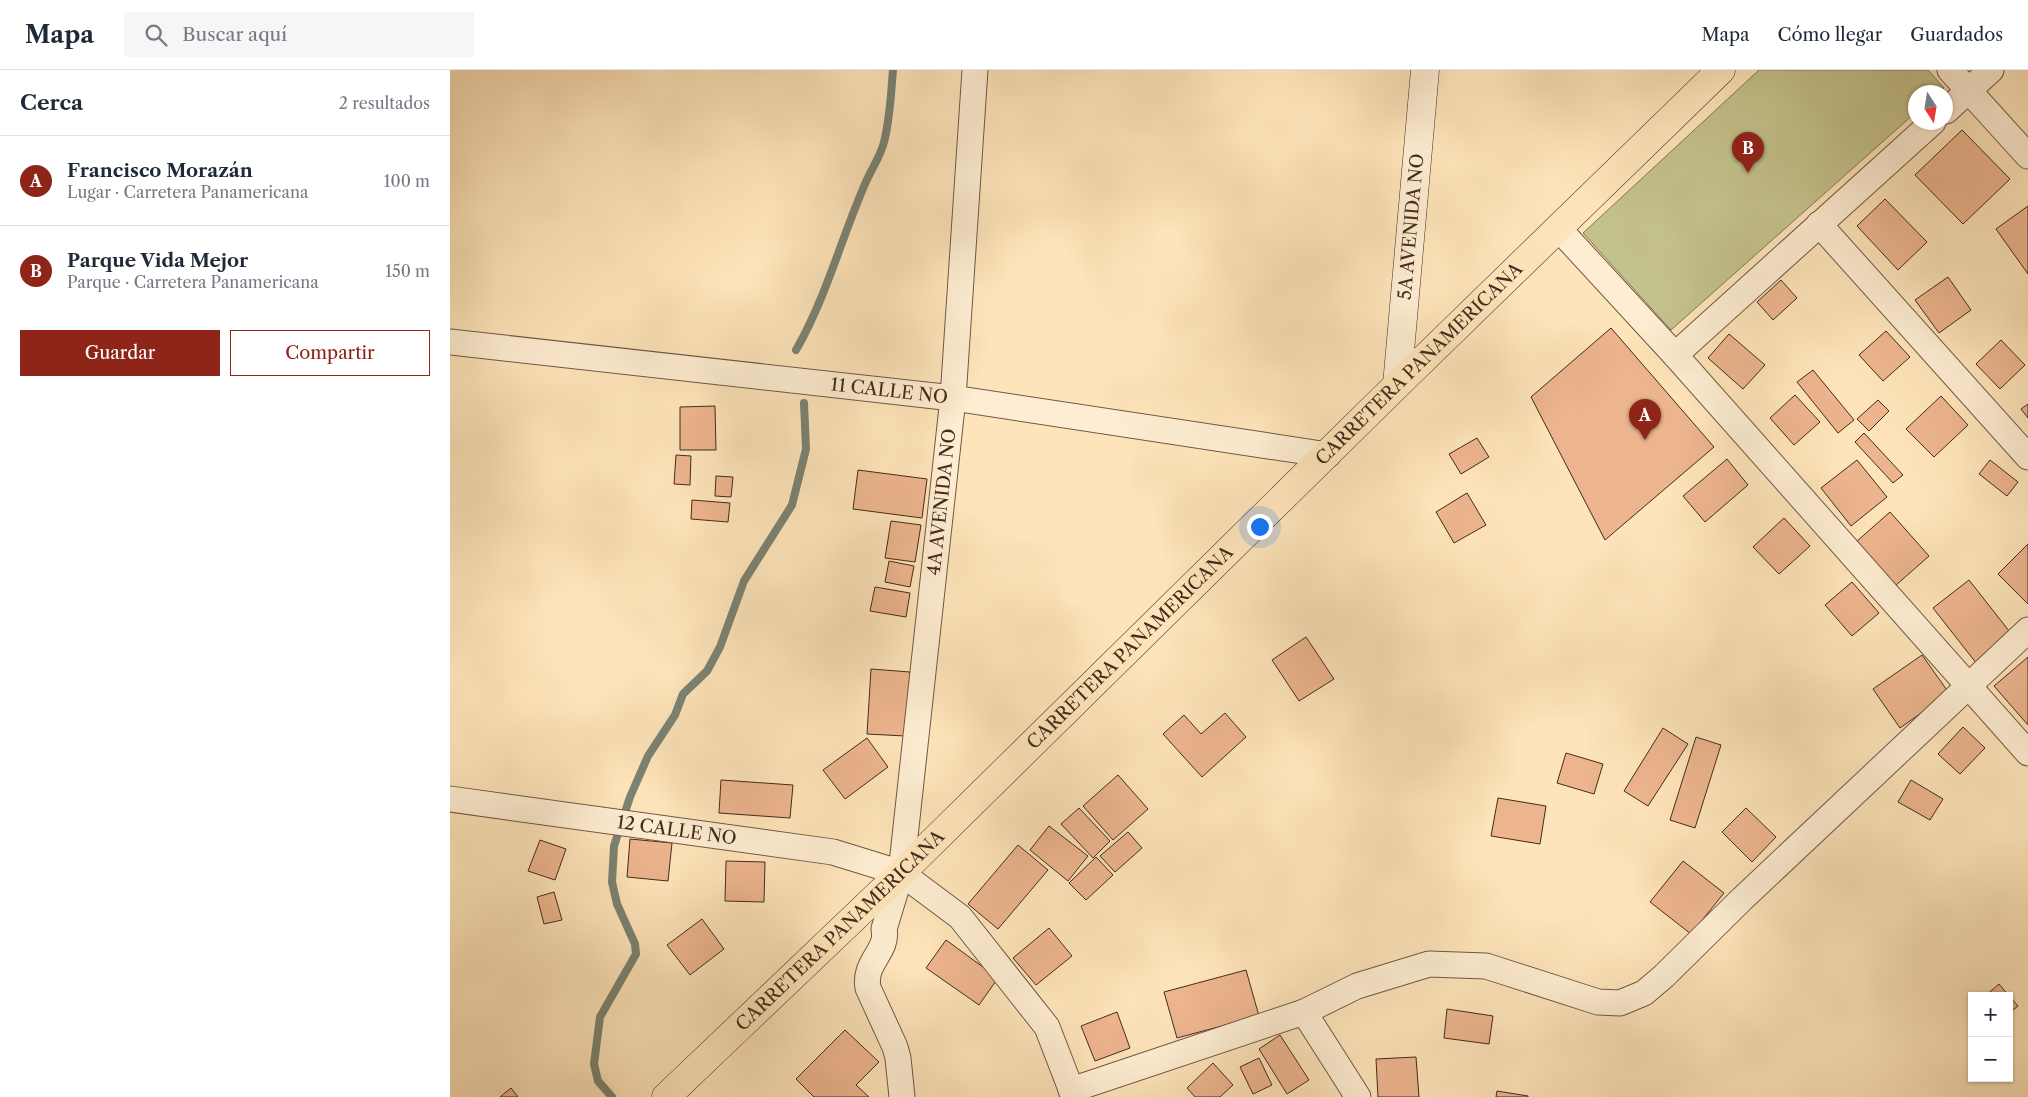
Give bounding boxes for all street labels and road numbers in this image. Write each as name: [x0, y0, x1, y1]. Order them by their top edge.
street label: 5A AVENIDA NO: [1394, 153, 1429, 301]
street label: CARRETERA PANAMERICANA: [1311, 258, 1528, 470]
street label: 11 CALLE NO: [830, 373, 949, 408]
street label: 4A AVENIDA NO: [923, 427, 961, 576]
street label: CARRETERA PANAMERICANA: [1022, 541, 1238, 754]
street label: 12 CALLE NO: [616, 811, 738, 850]
street label: CARRETERA PANAMERICANA: [731, 825, 950, 1036]

